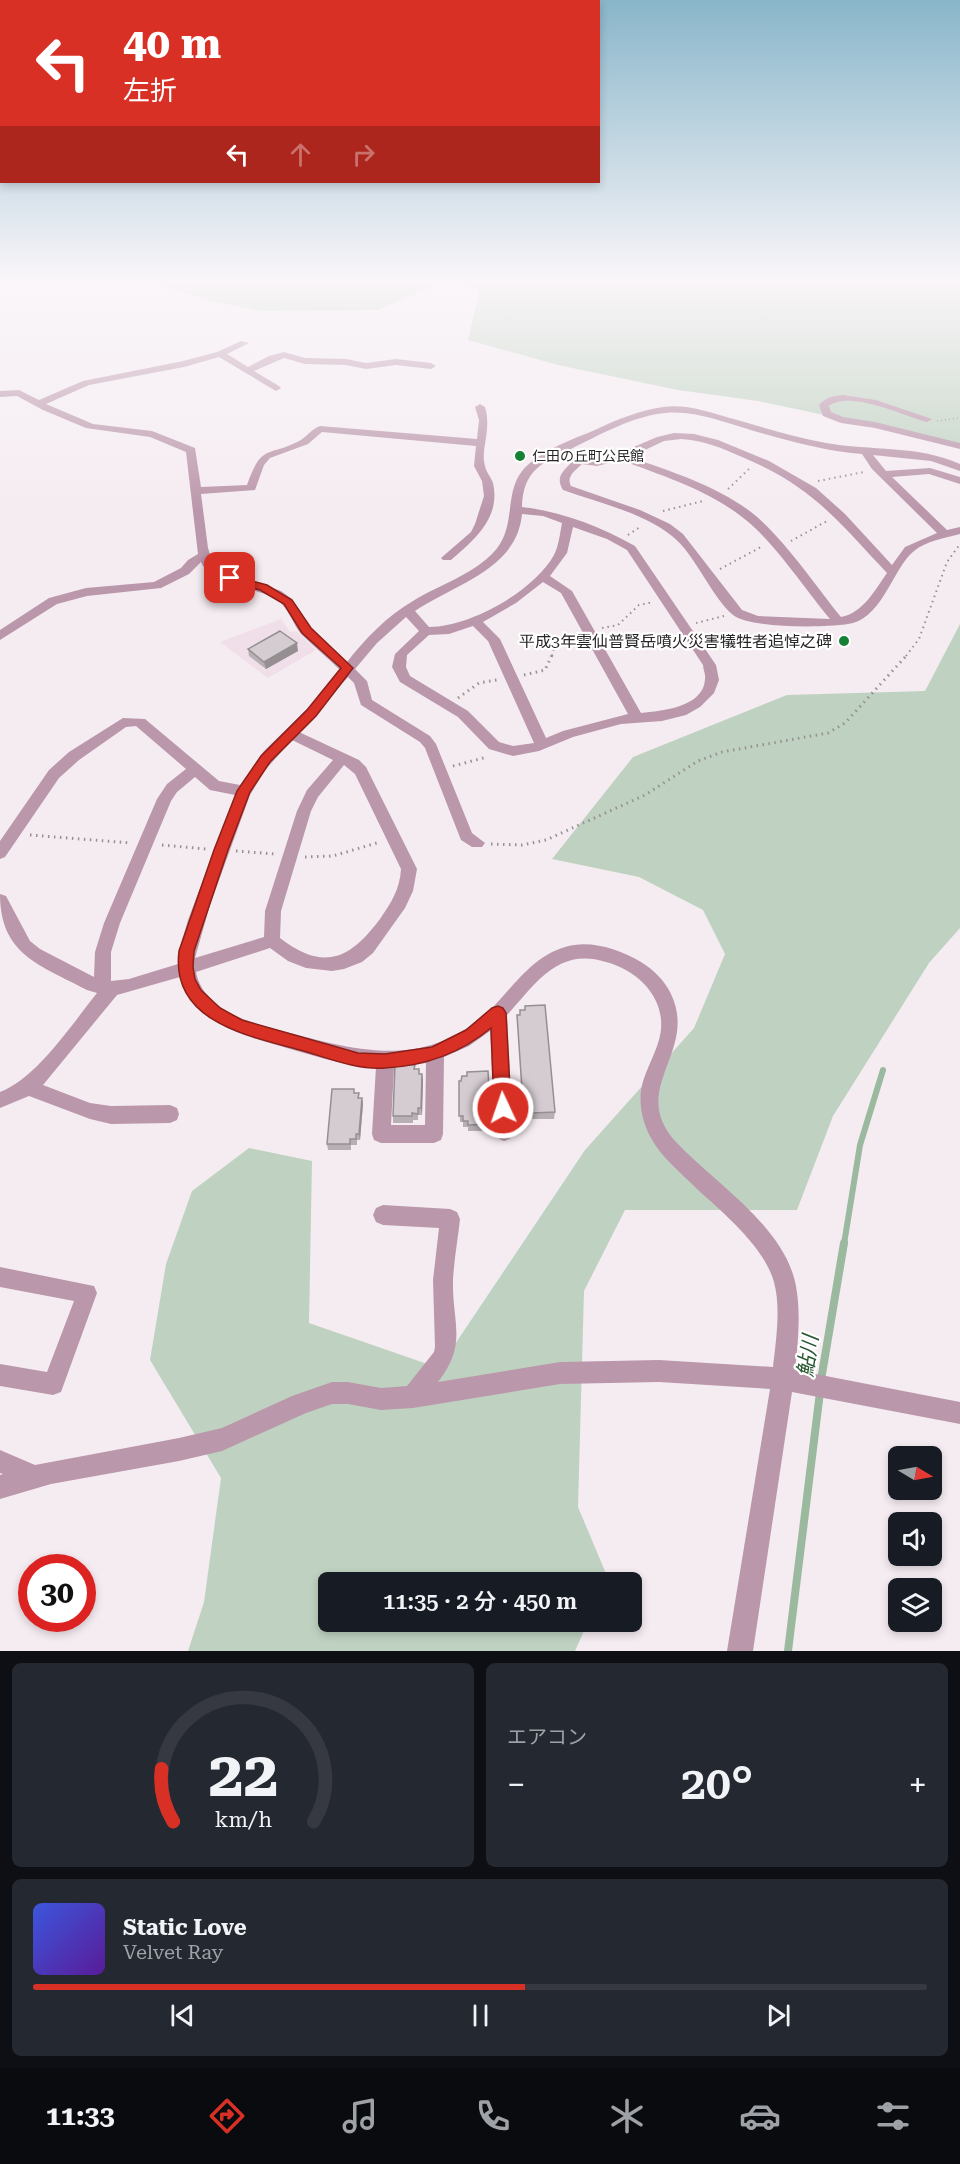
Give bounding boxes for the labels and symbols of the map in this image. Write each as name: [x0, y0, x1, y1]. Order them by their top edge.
place label: 仁田の丘町公民館: [532, 448, 644, 464]
marker: 仁田の丘町公民館: [513, 449, 527, 463]
pin: [204, 552, 255, 603]
place label: 平成3年雲仙普賢岳噴火災害犠牲者追悼之碑: [519, 632, 832, 651]
marker: 平成3年雲仙普賢岳噴火災害犠牲者追悼之碑: [837, 634, 851, 648]
position arrow: [471, 1076, 535, 1140]
water label: 鮎川: [793, 1332, 823, 1378]
north arrow: [888, 1446, 942, 1500]
speed limit sign: 30: [18, 1554, 96, 1632]

